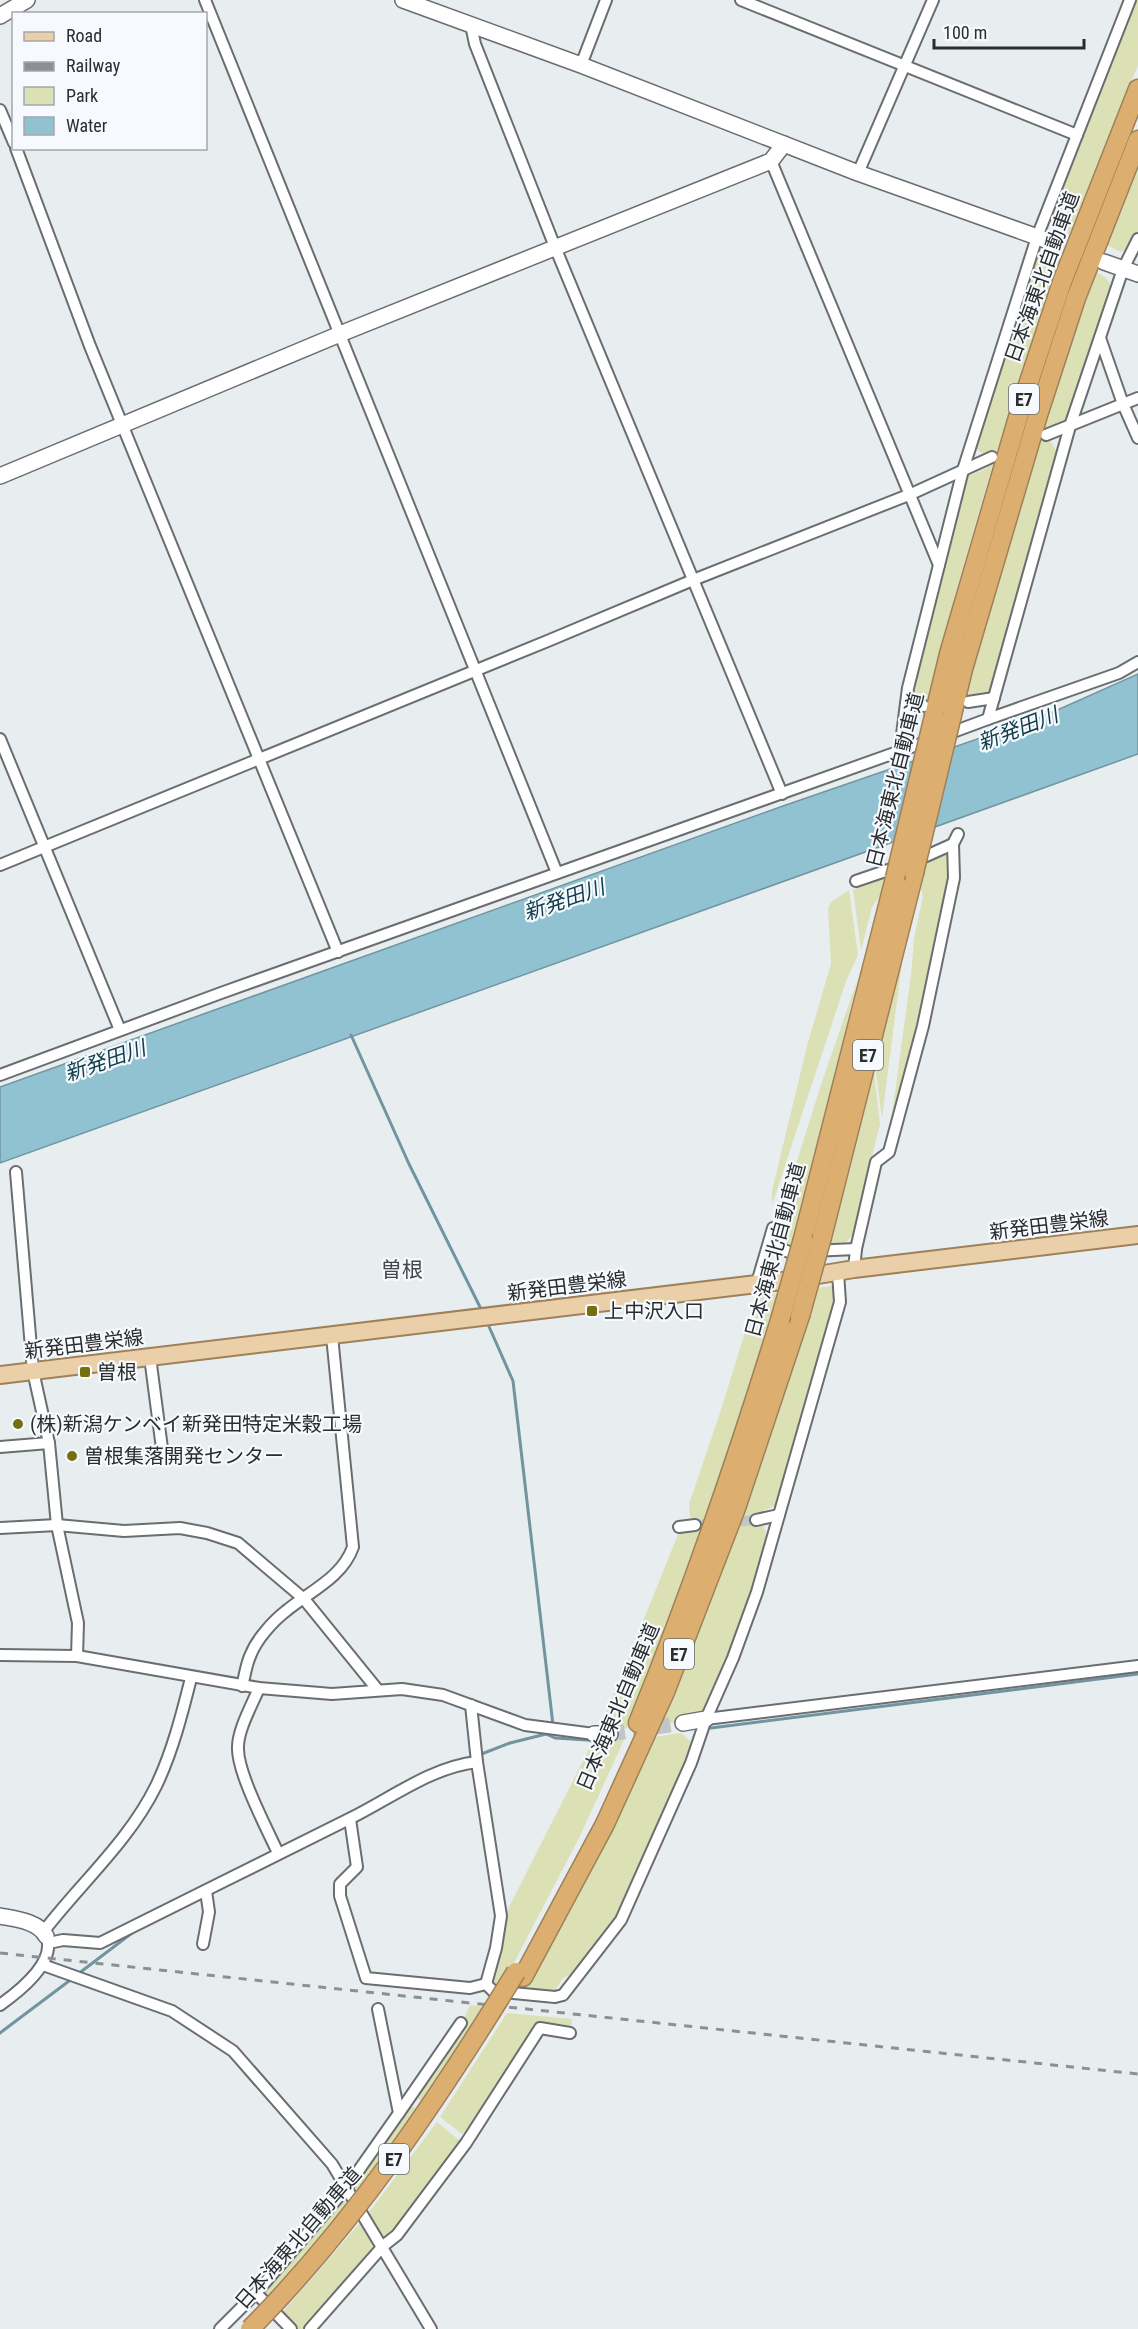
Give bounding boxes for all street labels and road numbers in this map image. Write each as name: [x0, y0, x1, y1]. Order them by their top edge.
street label: 日本海東北自動車道: [1000, 188, 1084, 366]
road number: E7: [1009, 384, 1039, 414]
street label: 日本海東北自動車道: [862, 690, 928, 870]
road number: E7: [853, 1040, 883, 1070]
street label: 日本海東北自動車道: [740, 1160, 810, 1340]
street label: 新発田豊栄線: [988, 1206, 1110, 1244]
street label: 新発田豊栄線: [506, 1267, 628, 1305]
street label: 新発田豊栄線: [23, 1325, 145, 1363]
street label: 日本海東北自動車道: [572, 1619, 664, 1795]
road number: E7: [664, 1639, 694, 1669]
road number: E7: [379, 2144, 409, 2174]
street label: 日本海東北自動車道: [230, 2162, 366, 2314]

